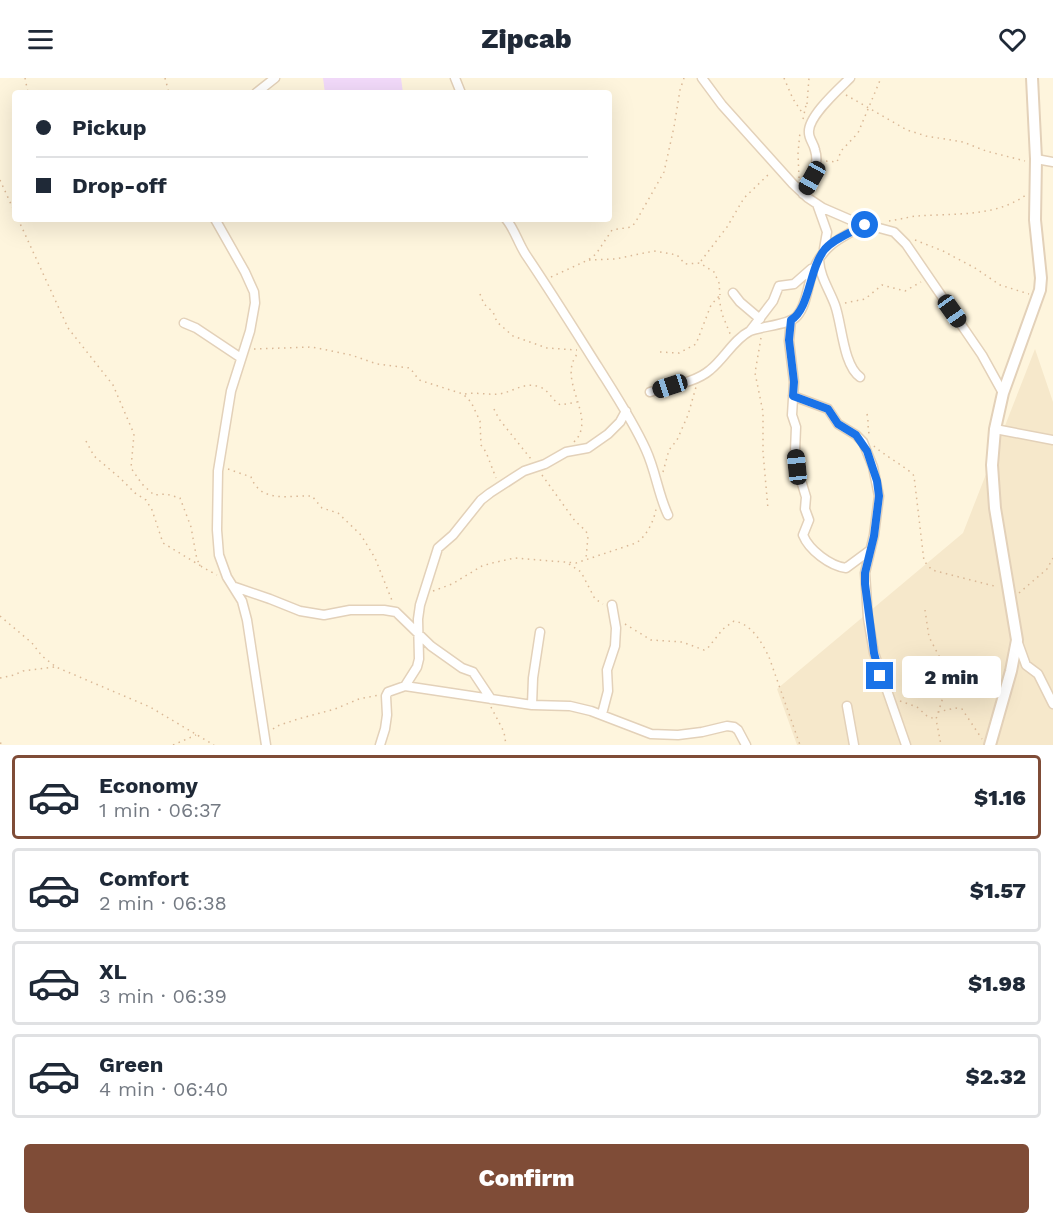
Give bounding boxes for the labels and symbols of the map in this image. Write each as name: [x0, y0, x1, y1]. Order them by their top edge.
car: [795, 158, 829, 198]
route start: [851, 211, 878, 238]
car: [934, 291, 970, 331]
car: [650, 372, 690, 400]
car: [786, 448, 808, 486]
callout: 2 min: [901, 655, 1000, 697]
route end: [866, 662, 893, 689]

